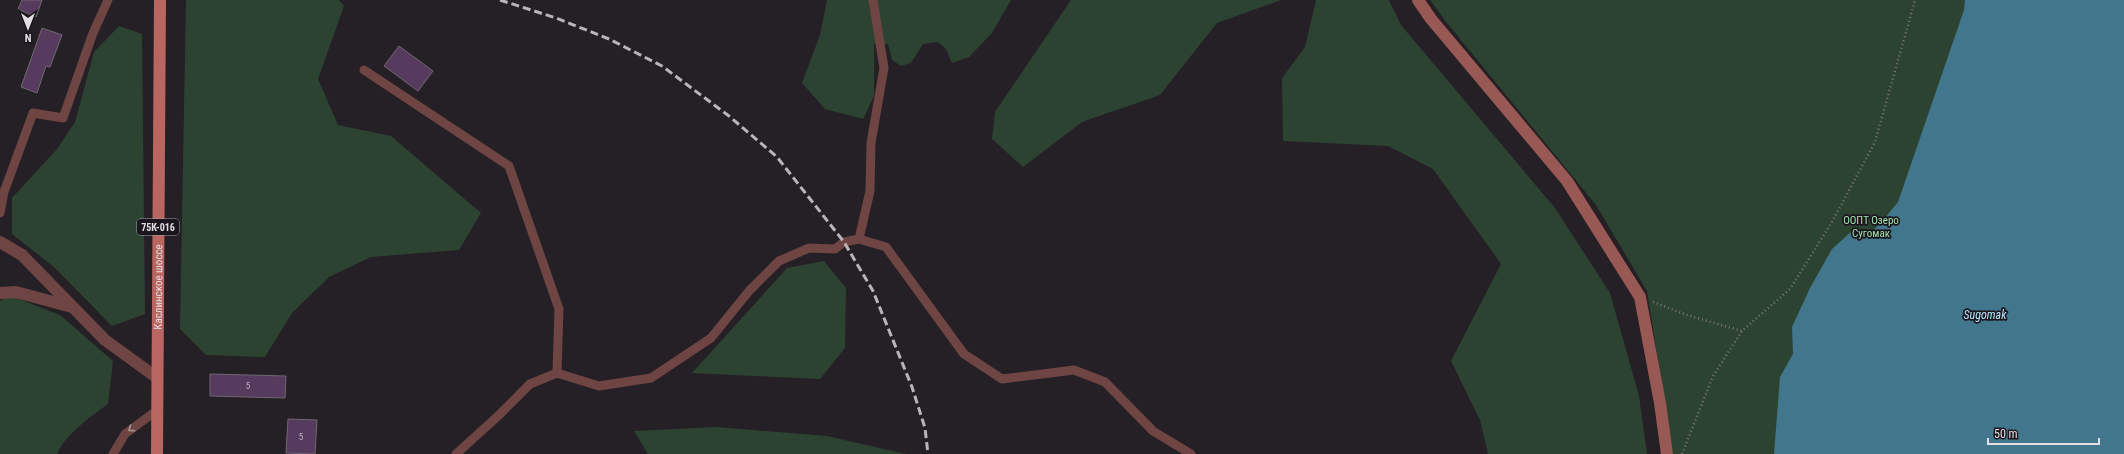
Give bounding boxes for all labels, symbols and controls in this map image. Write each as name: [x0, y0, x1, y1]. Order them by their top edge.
north arrow: [8, 8, 48, 48]
text: N: [24, 31, 31, 44]
park label: ООПТ Озеро Сугомак: [1843, 214, 1899, 240]
road number: 75К-016: [137, 219, 179, 235]
street label: Каслинское шоссе: [152, 244, 165, 330]
water label: Sugomak: [1964, 308, 2007, 322]
house number: 5: [246, 381, 251, 391]
scale bar: [1988, 420, 2099, 446]
one-way arrow: [128, 425, 135, 432]
text: 50 m: [1994, 427, 2018, 441]
house number: 5: [299, 432, 304, 442]

